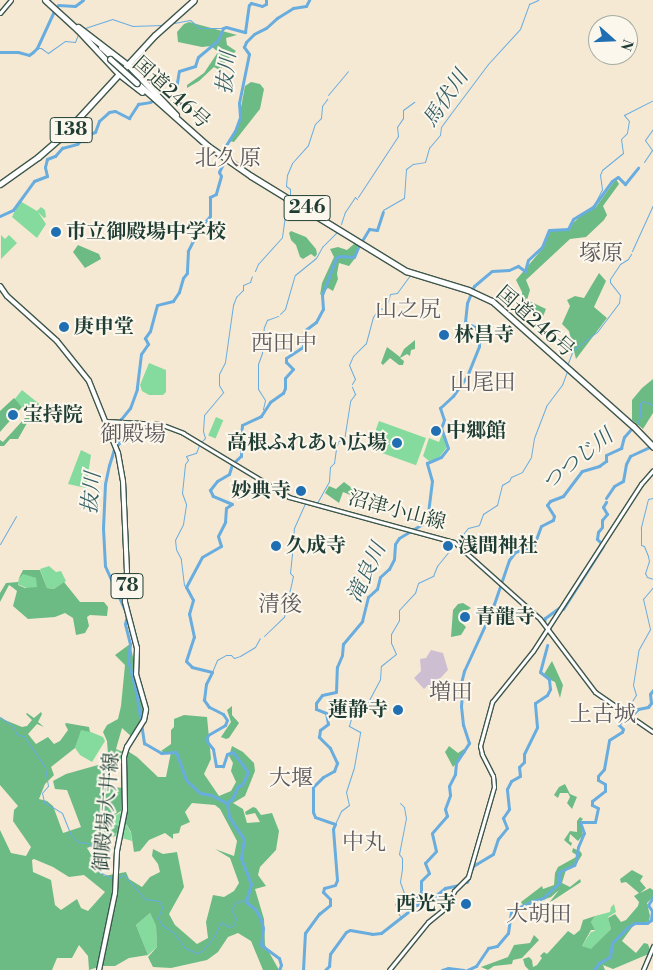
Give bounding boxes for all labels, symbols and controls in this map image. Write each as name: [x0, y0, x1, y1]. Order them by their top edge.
north arrow: [588, 15, 638, 65]
text: N: [616, 36, 637, 53]
water label: 抜川: [212, 51, 242, 95]
street label: 国道246号: [127, 52, 215, 134]
water label: 馬伏川: [418, 66, 474, 132]
road number: 138: [48, 114, 94, 146]
district label: 北久原: [195, 146, 261, 172]
road number: 246: [283, 192, 331, 224]
place label: 市立御殿場中学校: [66, 220, 226, 244]
marker: 市立御殿場中学校: [50, 226, 62, 238]
district label: 塚原: [579, 241, 623, 267]
street label: 国道246号: [491, 282, 579, 362]
district label: 山之尻: [375, 297, 441, 323]
place label: 庚申堂: [74, 315, 134, 339]
marker: 庚申堂: [58, 321, 70, 333]
place label: 林昌寺: [454, 323, 514, 347]
marker: 林昌寺: [438, 329, 450, 341]
district label: 西田中: [251, 331, 317, 357]
district label: 山尾田: [450, 370, 516, 396]
place label: 宝持院: [23, 403, 83, 427]
marker: 宝持院: [7, 409, 19, 421]
place label: 中郷館: [446, 419, 506, 443]
district label: 御殿場: [100, 422, 166, 448]
water label: つつじ川: [537, 424, 619, 496]
marker: 中郷館: [430, 425, 442, 437]
place label: 高根ふれあい広場: [227, 431, 387, 455]
marker: 高根ふれあい広場: [391, 437, 403, 449]
water label: 抜川: [78, 471, 106, 515]
place label: 妙典寺: [231, 479, 291, 503]
marker: 妙典寺: [295, 485, 307, 497]
street label: 沼津小山線: [346, 486, 448, 536]
place label: 久成寺: [286, 534, 346, 558]
place label: 浅間神社: [458, 534, 538, 558]
water label: 滝良川: [342, 539, 392, 607]
marker: 久成寺: [270, 540, 282, 552]
marker: 浅間神社: [442, 540, 454, 552]
road number: 78: [110, 570, 144, 602]
district label: 清後: [258, 592, 302, 618]
place label: 青龍寺: [475, 605, 535, 629]
marker: 青龍寺: [459, 611, 471, 623]
district label: 増田: [429, 680, 473, 706]
place label: 蓮静寺: [328, 698, 388, 722]
district label: 上古城: [570, 702, 636, 728]
marker: 蓮静寺: [392, 704, 404, 716]
street label: 御殿場大井線: [90, 751, 124, 873]
district label: 大堰: [269, 766, 313, 792]
district label: 中丸: [342, 830, 386, 856]
place label: 西光寺: [396, 892, 456, 916]
marker: 西光寺: [460, 898, 472, 910]
district label: 大胡田: [506, 902, 572, 928]

